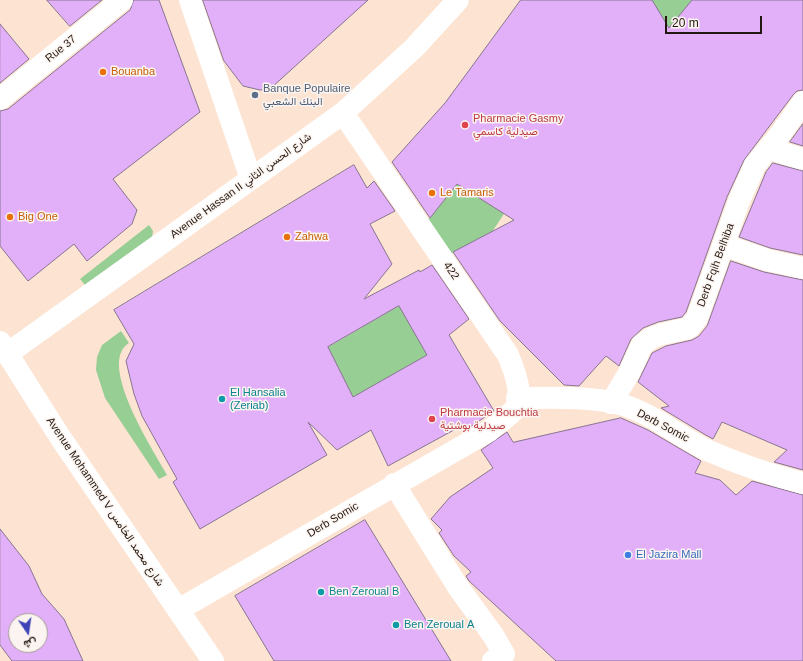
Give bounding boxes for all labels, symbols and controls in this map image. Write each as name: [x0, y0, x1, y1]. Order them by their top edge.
scale bar: [667, 8, 764, 34]
text: 20 m: [672, 16, 699, 30]
street label: Rue 37: [43, 33, 79, 65]
place label: Bouanba: [111, 65, 155, 79]
marker: Bouanba: [98, 67, 108, 77]
place label: Banque Populaire البنك الشعبي: [263, 82, 350, 108]
marker: Banque Populaire البنك الشعبي: [250, 90, 260, 100]
place label: Pharmacie Gasmy صيدلية كاسمي: [473, 112, 563, 138]
marker: Pharmacie Gasmy صيدلية كاسمي: [460, 120, 470, 130]
street label: Avenue Hassan II شارع الحسن الثاني: [168, 130, 314, 242]
place label: Le Tamaris: [440, 186, 494, 200]
marker: Le Tamaris: [427, 188, 437, 198]
place label: Big One: [18, 210, 58, 224]
marker: Big One: [5, 212, 15, 222]
street label: Derb Fqih Belhiba: [695, 221, 737, 309]
place label: Zahwa: [295, 230, 328, 244]
marker: Zahwa: [282, 232, 292, 242]
street label: 422: [440, 260, 462, 282]
place label: El Hansalia (Zeriab): [230, 386, 286, 412]
marker: El Hansalia (Zeriab): [217, 394, 227, 404]
place label: Pharmacie Bouchtia صيدلية بوشتية: [440, 406, 538, 432]
street label: Derb Somic: [635, 407, 691, 445]
marker: Pharmacie Bouchtia صيدلية بوشتية: [427, 414, 437, 424]
street label: Avenue Mohammed V شارع محمد الخامس: [43, 415, 167, 589]
street label: Derb Somic: [305, 500, 361, 540]
place label: El Jazira Mall: [636, 548, 701, 562]
marker: El Jazira Mall: [623, 550, 633, 560]
place label: Ben Zeroual B: [329, 585, 399, 599]
marker: Ben Zeroual B: [316, 587, 326, 597]
north arrow: [8, 613, 48, 653]
place label: Ben Zeroual A: [404, 618, 474, 632]
marker: Ben Zeroual A: [391, 620, 401, 630]
text: ش: [23, 636, 38, 651]

